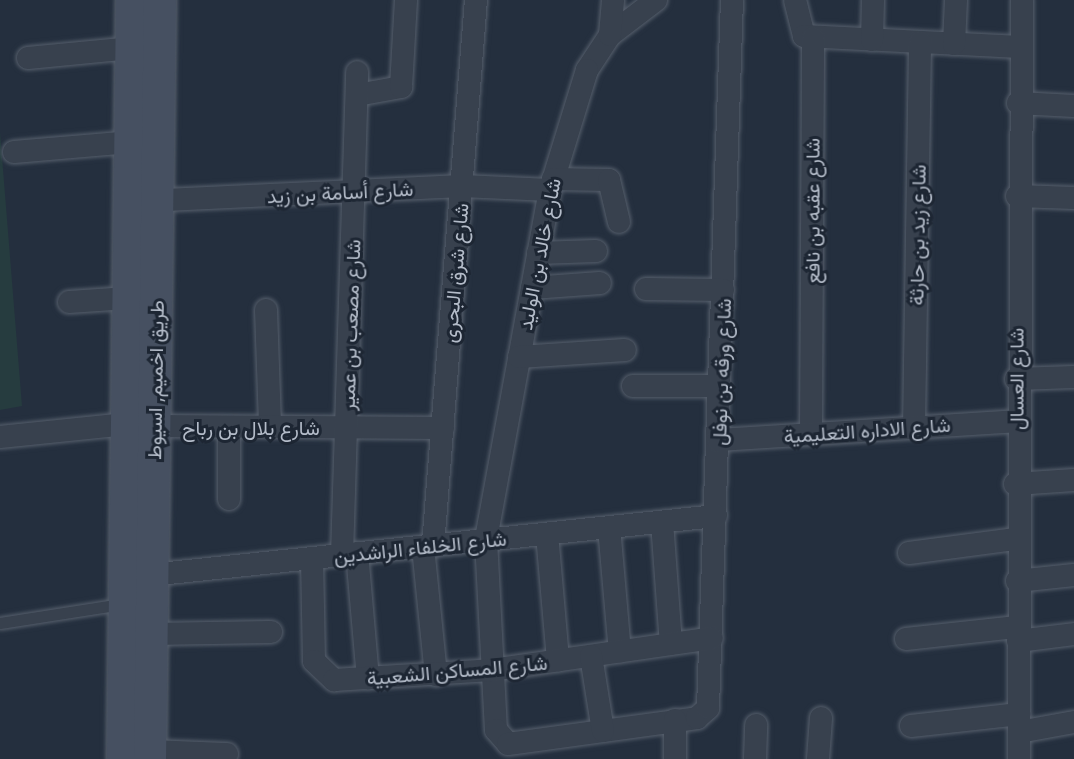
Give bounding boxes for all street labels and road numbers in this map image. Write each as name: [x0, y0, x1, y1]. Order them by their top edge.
street label: شارع عقبه بن نافع: [800, 138, 824, 284]
street label: شارع زيد بن حارثة: [904, 164, 930, 306]
street label: شارع أسامة بن زيد: [266, 176, 414, 208]
street label: شارع خالد بن الوليد: [513, 176, 565, 332]
street label: شارع شرق البحرى: [437, 202, 473, 344]
street label: شارع مصعب بن عمير: [335, 239, 365, 411]
street label: شارع ورقه بن نوفل: [706, 298, 736, 446]
street label: طريق اخميم, اسيوط: [142, 300, 168, 460]
street label: شارع العسال: [1004, 328, 1028, 430]
street label: شارع الاداره التعليمية: [783, 412, 951, 448]
street label: شارع بلال بن رباح: [182, 415, 320, 439]
street label: شارع الخلفاء الراشدين: [333, 526, 507, 568]
street label: شارع المساكن الشعبية: [366, 650, 548, 690]

